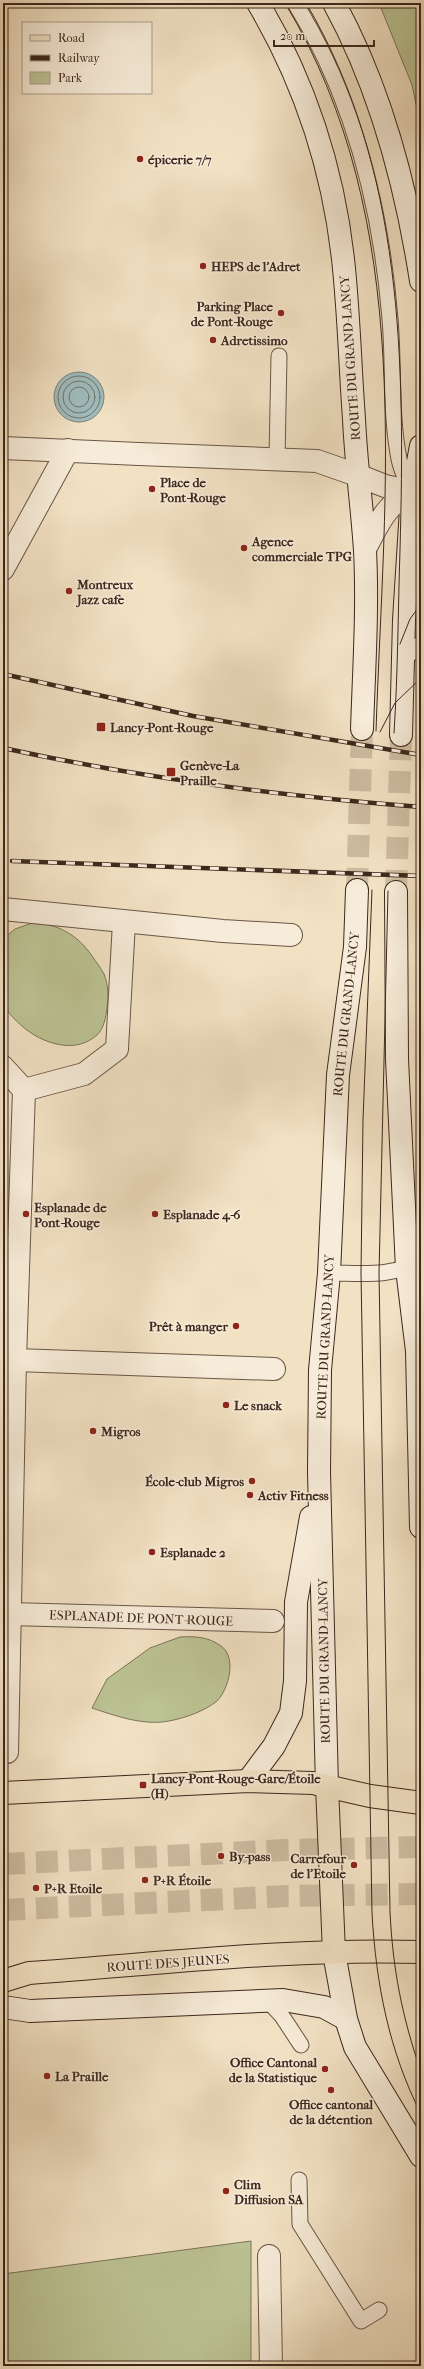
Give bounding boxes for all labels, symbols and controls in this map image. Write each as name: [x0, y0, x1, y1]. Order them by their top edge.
legend: [22, 22, 152, 94]
scale bar: [274, 22, 374, 48]
text: 20 m: [280, 29, 305, 43]
text: Road: [58, 31, 85, 45]
text: Railway: [58, 51, 100, 65]
text: Park: [58, 71, 83, 85]
place label: épicerie 7/7: [148, 152, 212, 168]
marker: épicerie 7/7: [135, 154, 145, 164]
place label: HEPS de l'Adret: [211, 259, 301, 274]
marker: HEPS de l'Adret: [198, 261, 208, 271]
street label: ROUTE DU GRAND-LANCY: [337, 274, 363, 441]
place label: Parking Place de Pont-Rouge: [191, 299, 274, 330]
marker: Parking Place de Pont-Rouge: [276, 308, 286, 318]
place label: Adretissimo: [220, 333, 288, 348]
marker: Adretissimo: [208, 335, 218, 345]
place label: Place de Pont-Rouge: [160, 475, 227, 506]
marker: Place de Pont-Rouge: [147, 484, 157, 494]
place label: Agence commerciale TPG: [251, 534, 353, 564]
marker: Agence commerciale TPG: [239, 543, 249, 553]
place label: Montreux Jazz cafe: [75, 577, 134, 608]
marker: Montreux Jazz cafe: [64, 586, 74, 596]
place label: Lancy-Pont-Rouge: [110, 720, 214, 736]
marker: Lancy-Pont-Rouge: [95, 721, 107, 733]
place label: Genève-La Praille: [180, 758, 240, 788]
marker: Genève-La Praille: [165, 766, 177, 778]
street label: ROUTE DU GRAND-LANCY: [330, 930, 362, 1097]
place label: Esplanade de Pont-Rouge: [34, 1200, 107, 1231]
place label: Esplanade 4-6: [163, 1207, 241, 1223]
marker: Esplanade de Pont-Rouge: [21, 1209, 31, 1219]
marker: Esplanade 4-6: [150, 1209, 160, 1219]
street label: ROUTE DU GRAND-LANCY: [313, 1253, 337, 1420]
place label: Prêt à manger: [149, 1319, 228, 1335]
marker: Prêt à manger: [231, 1321, 241, 1331]
place label: Le snack: [234, 1398, 283, 1413]
marker: Le snack: [221, 1400, 231, 1410]
place label: Migros: [100, 1424, 141, 1440]
marker: Migros: [88, 1426, 98, 1436]
place label: École-club Migros: [145, 1474, 244, 1490]
marker: École-club Migros: [247, 1476, 257, 1486]
place label: Activ Fitness: [257, 1488, 329, 1503]
marker: Activ Fitness: [245, 1490, 255, 1500]
place label: Esplanade 2: [160, 1545, 226, 1561]
marker: Esplanade 2: [147, 1547, 157, 1557]
street label: ROUTE DU GRAND-LANCY: [315, 1577, 333, 1744]
street label: ESPLANADE DE PONT-ROUGE: [49, 1607, 233, 1629]
place label: Lancy-Pont-Rouge-Gare/Étoile (H): [151, 1771, 321, 1801]
marker: Lancy-Pont-Rouge-Gare/Étoile (H): [138, 1780, 148, 1790]
place label: By-pass: [229, 1849, 271, 1865]
marker: By-pass: [216, 1851, 226, 1861]
place label: Carrefour de l'Etoile: [290, 1851, 347, 1881]
marker: Carrefour de l'Etoile: [349, 1860, 359, 1870]
place label: P+R Étoile: [153, 1873, 212, 1888]
marker: P+R Étoile: [140, 1875, 150, 1885]
place label: P+R Etoile: [44, 1881, 103, 1896]
marker: P+R Etoile: [31, 1883, 41, 1893]
street label: ROUTE DES JEUNES: [106, 1951, 230, 1975]
place label: Office Cantonal de la Statistique: [229, 2055, 318, 2086]
marker: Office Cantonal de la Statistique: [320, 2064, 330, 2074]
place label: La Praille: [55, 2069, 109, 2084]
marker: La Praille: [42, 2071, 52, 2081]
marker: Office cantonal de la détention: [326, 2085, 336, 2095]
place label: Office cantonal de la détention: [289, 2097, 373, 2127]
place label: Clim Diffusion SA: [234, 2177, 304, 2207]
marker: Clim Diffusion SA: [221, 2186, 231, 2196]

